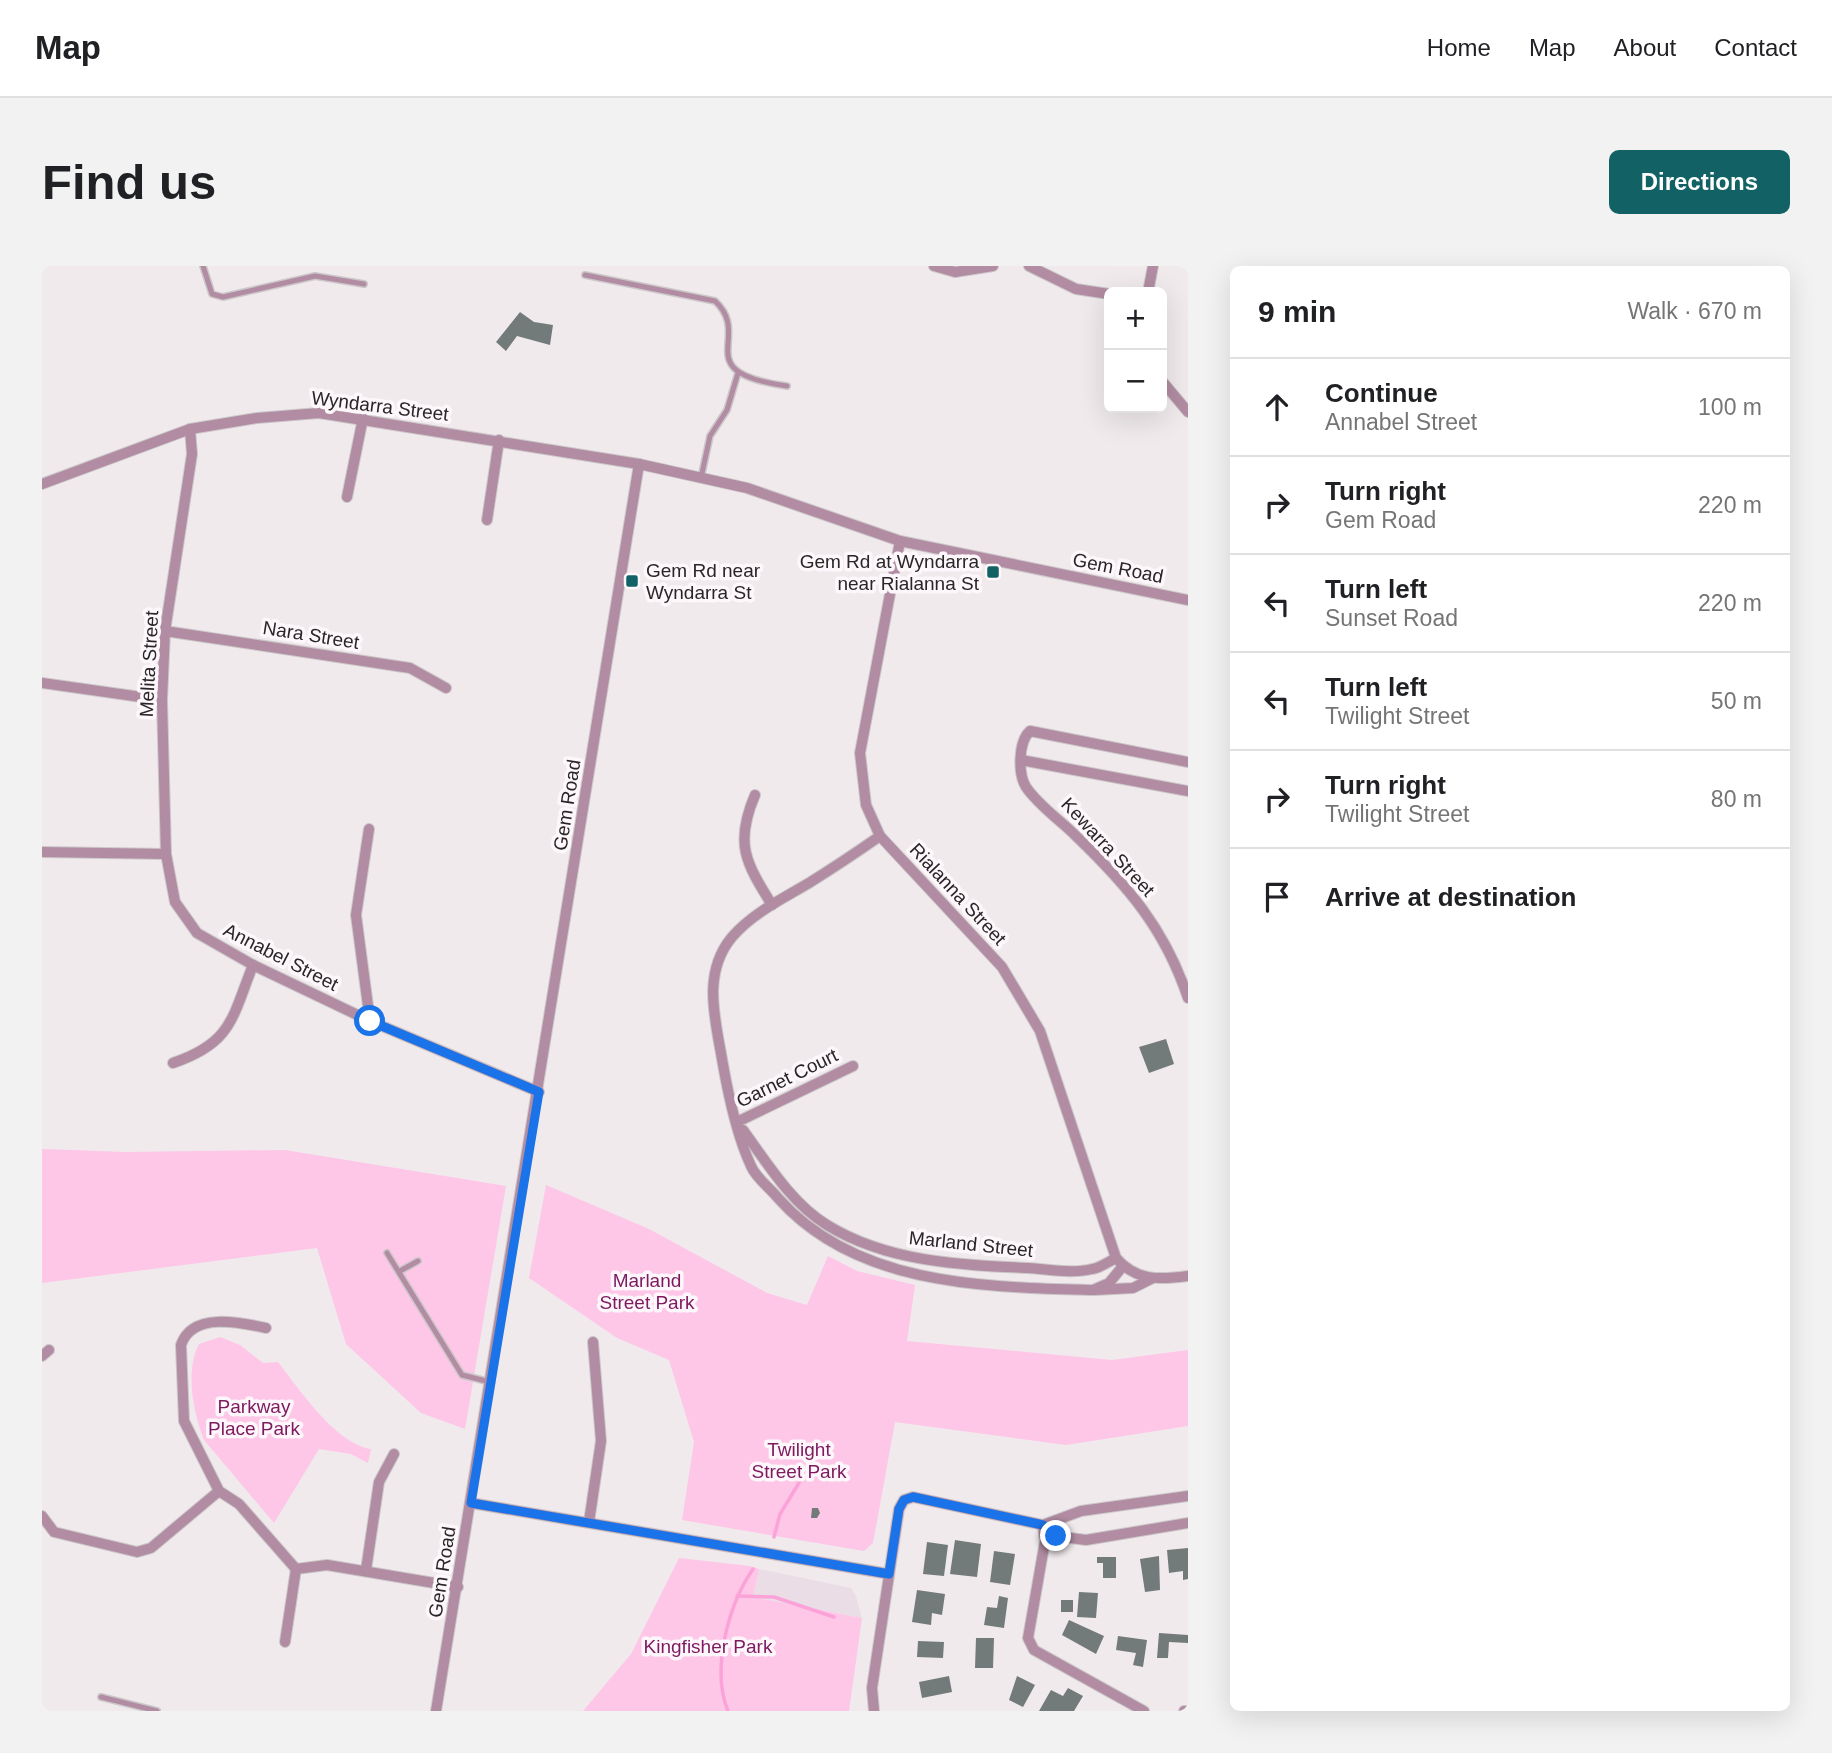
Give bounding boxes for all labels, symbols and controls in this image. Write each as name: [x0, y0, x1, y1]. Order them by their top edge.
text: Map: [35, 29, 101, 66]
text: Home: [1427, 34, 1491, 61]
text: Map: [1529, 34, 1576, 61]
text: About: [1614, 34, 1676, 61]
text: Contact: [1714, 34, 1797, 61]
button: Directions: [1609, 150, 1790, 214]
text: Find us: [42, 155, 216, 209]
map controls: [1104, 287, 1167, 413]
button: +: [1104, 287, 1167, 350]
text: 9 min: [1258, 295, 1336, 328]
text: Walk · 670 m: [1627, 298, 1762, 324]
button: −: [1104, 350, 1167, 413]
text: Continue: [1325, 378, 1438, 408]
street label: Wyndarra Street: [310, 387, 451, 425]
icon: ahead: [1258, 388, 1296, 426]
text: 100 m: [1698, 394, 1762, 420]
text: Annabel Street: [1325, 409, 1477, 435]
text: Turn right: [1325, 476, 1446, 506]
icon: right: [1258, 486, 1296, 524]
text: 220 m: [1698, 492, 1762, 518]
text: Gem Road: [1325, 507, 1436, 533]
street label: Gem Road: [1071, 549, 1165, 587]
place label: Gem Rd at Wyndarra near Rialanna St: [800, 551, 980, 594]
place label: Gem Rd near Wyndarra St: [646, 560, 761, 603]
marker: Gem Rd at Wyndarra near Rialanna St: [985, 564, 1001, 580]
marker: Gem Rd near Wyndarra St: [624, 573, 640, 589]
text: Turn left: [1325, 574, 1427, 604]
icon: left: [1258, 584, 1296, 622]
text: 220 m: [1698, 590, 1762, 616]
text: Sunset Road: [1325, 605, 1458, 631]
street label: Melita Street: [136, 609, 162, 718]
street label: Nara Street: [261, 617, 361, 653]
text: Turn left: [1325, 672, 1427, 702]
icon: left: [1258, 682, 1296, 720]
text: 50 m: [1711, 688, 1762, 714]
text: Twilight Street: [1325, 703, 1469, 729]
street label: Gem Road: [549, 758, 585, 852]
text: Turn right: [1325, 770, 1446, 800]
icon: right: [1258, 780, 1296, 818]
text: 80 m: [1711, 786, 1762, 812]
street label: Kewarra Street: [1057, 793, 1159, 901]
text: Twilight Street: [1325, 801, 1469, 827]
street label: Rialanna Street: [906, 839, 1011, 950]
icon: arrive: [1258, 878, 1296, 916]
text: Arrive at destination: [1325, 882, 1576, 912]
street label: Annabel Street: [220, 919, 342, 995]
route start: [354, 1005, 385, 1036]
street label: Garnet Court: [733, 1044, 842, 1112]
street label: Marland Street: [908, 1227, 1035, 1261]
park label: Marland Street Park: [599, 1270, 695, 1313]
park label: Parkway Place Park: [208, 1396, 300, 1439]
park label: Twilight Street Park: [751, 1439, 847, 1482]
route end: [1040, 1520, 1071, 1551]
street label: Gem Road: [424, 1525, 460, 1619]
park label: Kingfisher Park: [644, 1636, 773, 1657]

